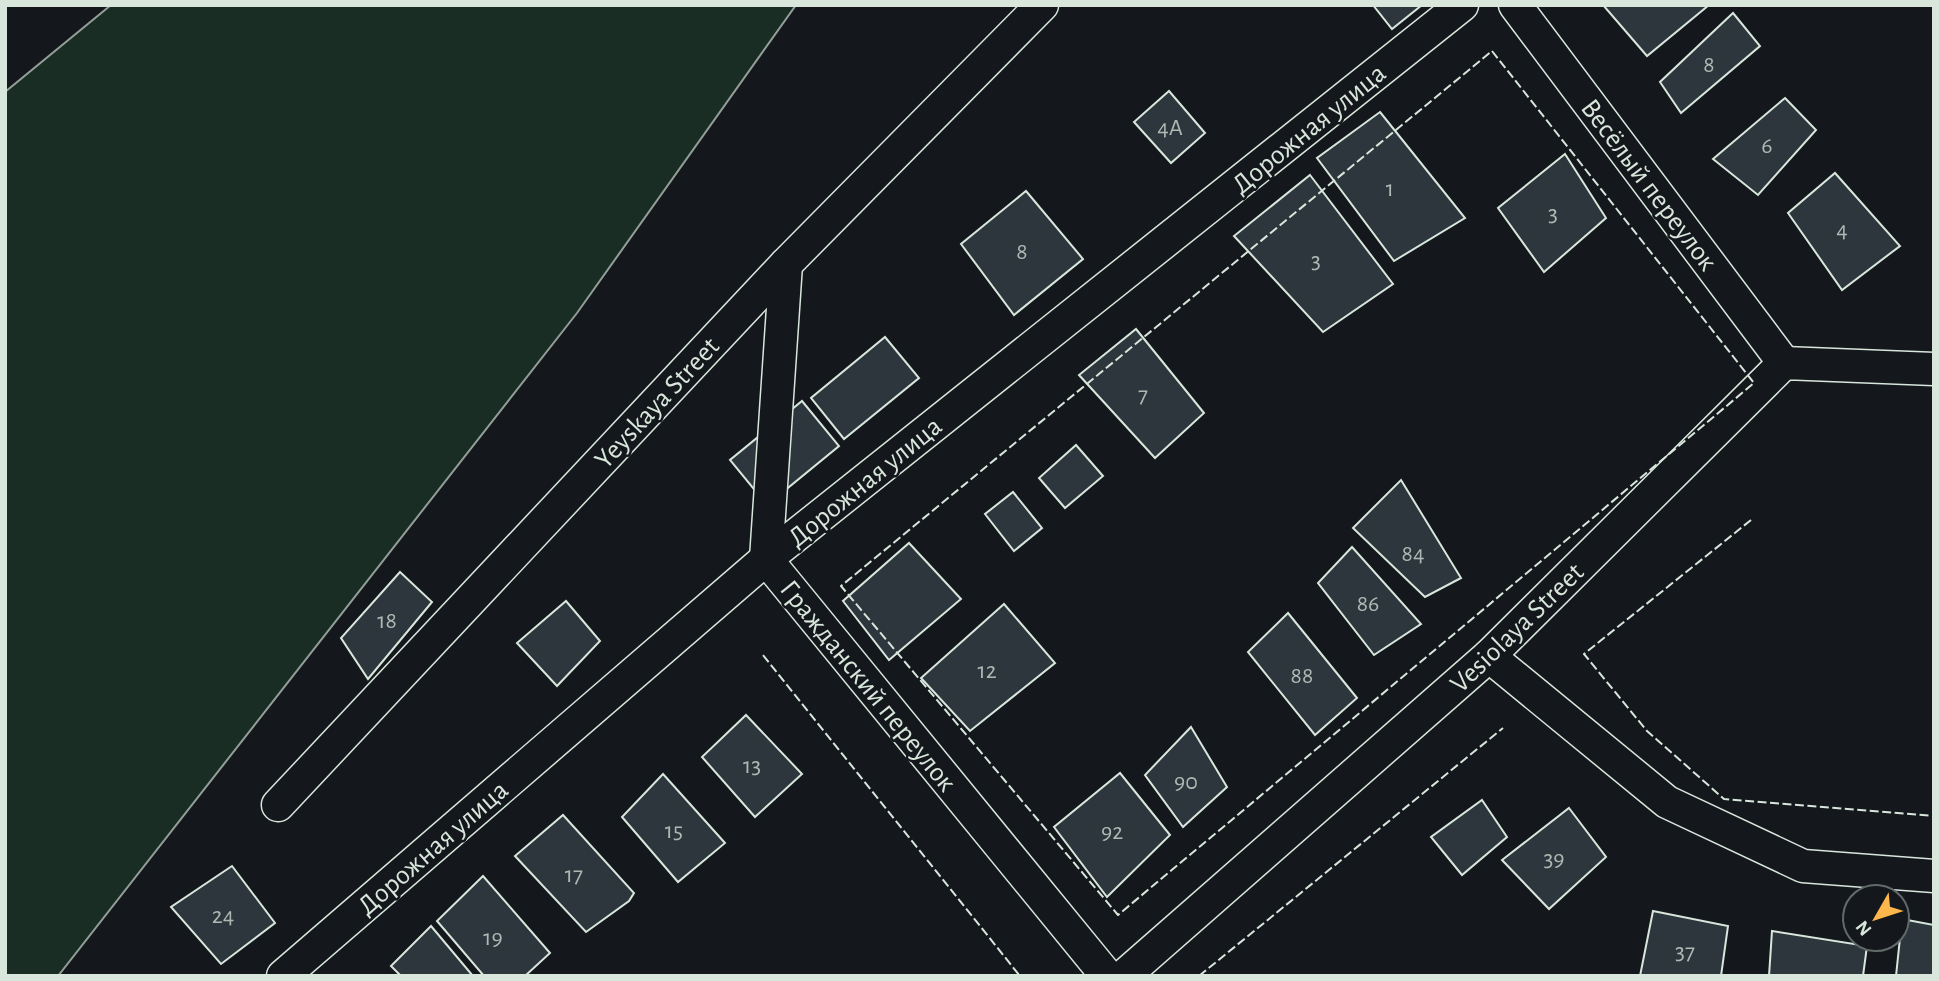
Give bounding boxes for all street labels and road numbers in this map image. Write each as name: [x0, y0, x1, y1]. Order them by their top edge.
street label: Дорожная улица: [1227, 59, 1392, 200]
street label: Весёлый переулок: [1575, 94, 1722, 276]
street label: Yeyskaya Street: [590, 332, 725, 474]
street label: Дорожная улица: [783, 412, 948, 553]
street label: Vesiolaya Street: [1446, 558, 1589, 699]
street label: Гражданский переулок: [774, 576, 961, 797]
street label: Дорожная улица: [353, 776, 514, 921]

